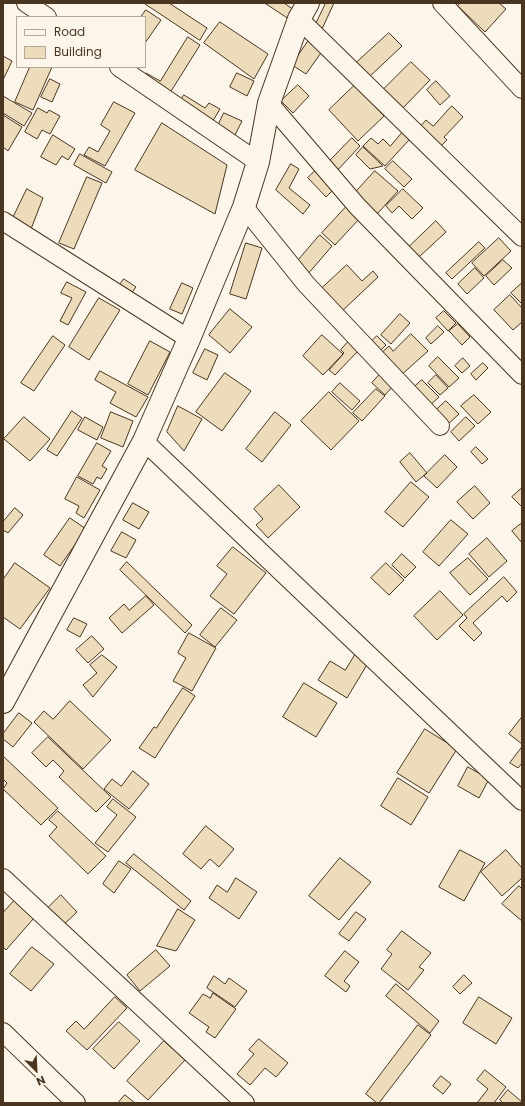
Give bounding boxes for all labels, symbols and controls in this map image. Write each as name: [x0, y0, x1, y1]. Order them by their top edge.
legend: [16, 16, 146, 68]
text: Road: [54, 23, 85, 40]
text: Building: [54, 43, 102, 60]
north arrow: [16, 1050, 56, 1090]
text: N: [34, 1072, 48, 1090]

